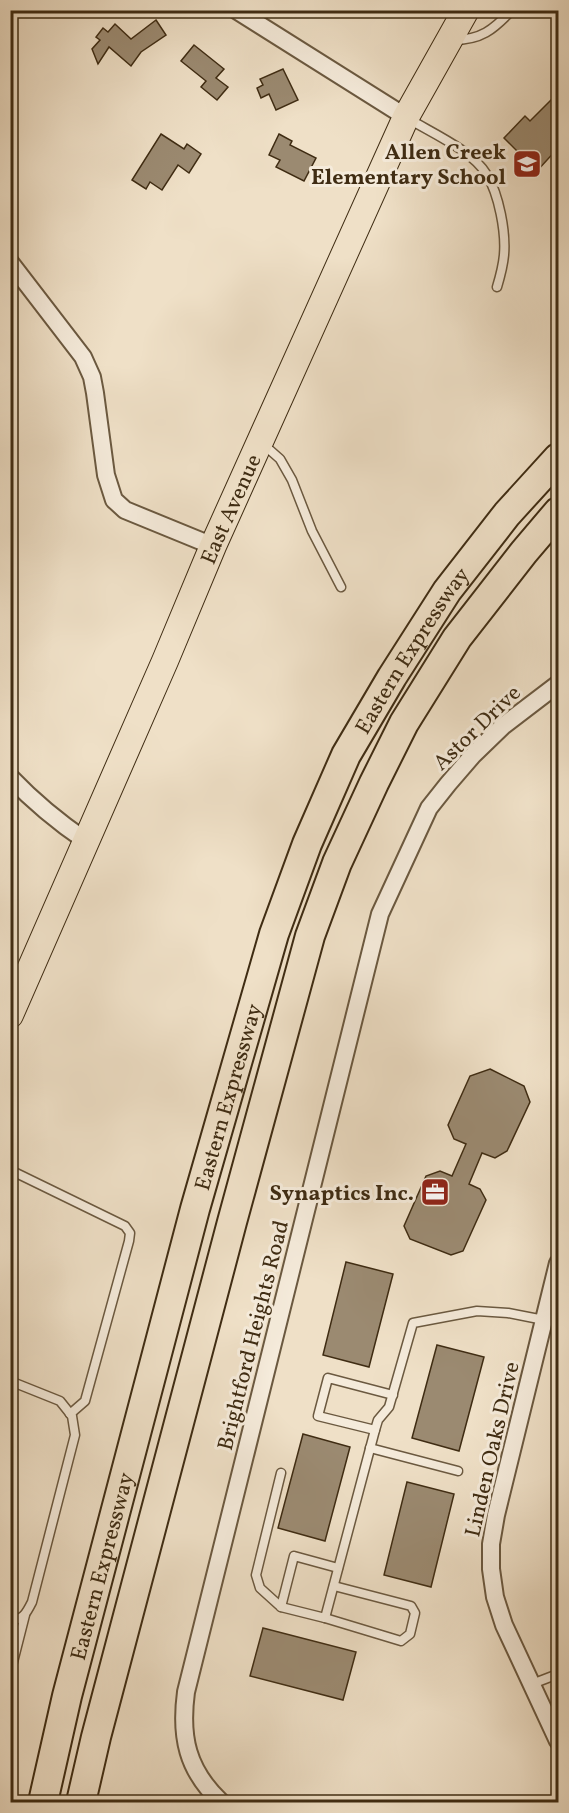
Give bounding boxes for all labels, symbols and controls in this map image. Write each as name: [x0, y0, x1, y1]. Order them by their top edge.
place label: Allen Creek Elementary School: [311, 138, 506, 194]
school or university icon: Allen Creek Elementary School: [511, 148, 543, 180]
street label: East Avenue: [194, 450, 270, 570]
street label: Eastern Expressway: [349, 561, 478, 741]
street label: Astor Drive: [427, 679, 529, 779]
street label: Eastern Expressway: [188, 1000, 271, 1194]
office icon: Synaptics Inc.: [419, 1176, 451, 1208]
place label: Synaptics Inc.: [269, 1179, 414, 1210]
street label: Brightford Heights Road: [211, 1217, 298, 1454]
street label: Linden Oaks Drive: [458, 1359, 529, 1540]
street label: Eastern Expressway: [64, 1469, 143, 1664]

